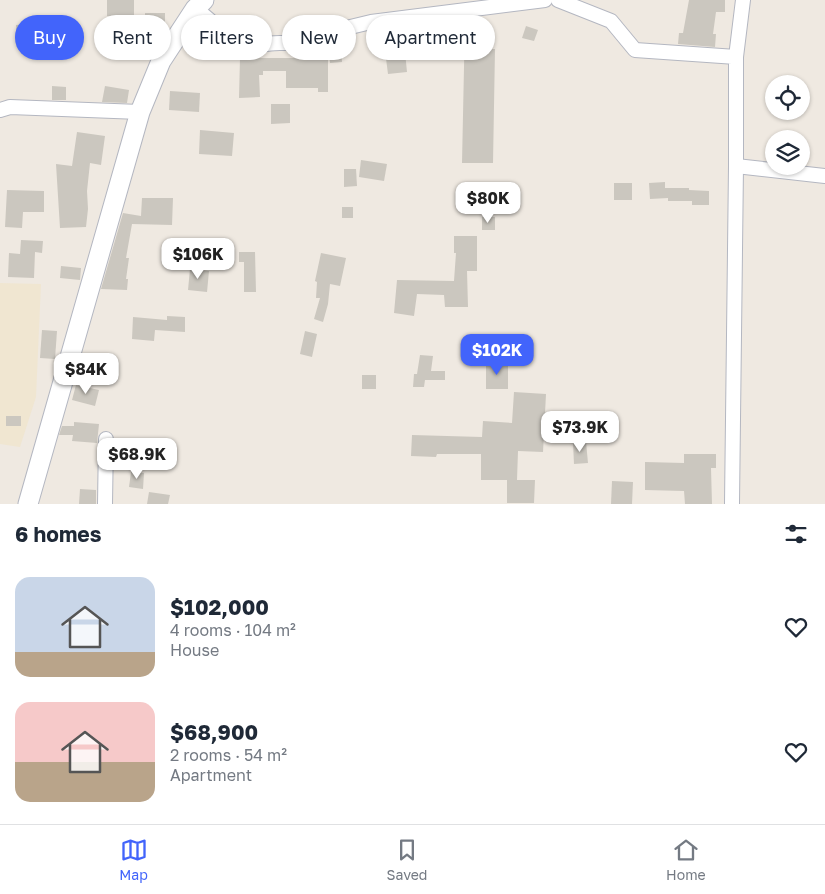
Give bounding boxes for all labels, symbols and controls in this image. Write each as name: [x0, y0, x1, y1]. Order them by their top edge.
chip: Buy: [15, 15, 84, 60]
chip: Rent: [94, 15, 171, 60]
chip: Filters: [181, 15, 272, 60]
chip: New: [282, 15, 356, 60]
chip: Apartment: [366, 15, 495, 60]
map controls: [765, 75, 810, 175]
button: locate: [765, 75, 810, 120]
button: layers: [765, 130, 810, 175]
pin: $80K: [458, 182, 518, 224]
text: $80K: [467, 188, 509, 208]
pin: $106K: [163, 238, 233, 280]
text: $106K: [172, 244, 224, 264]
pin: $102K: [462, 334, 532, 376]
text: $102K: [472, 340, 522, 360]
pin: $84K: [56, 352, 116, 395]
text: $84K: [65, 359, 107, 379]
pin: $73.9K: [539, 410, 621, 453]
text: $73.9K: [552, 417, 608, 437]
pin: $68.9K: [96, 438, 178, 480]
text: $68.9K: [108, 444, 166, 464]
icon: filters: [782, 520, 810, 548]
text: 6 homes: [15, 521, 101, 547]
text: $102,000: [170, 594, 269, 620]
icon: home: [55, 597, 115, 657]
icon: heart: [782, 613, 810, 641]
text: 4 rooms · 104 m²: [170, 620, 296, 640]
text: House: [170, 640, 219, 660]
text: $68,900: [170, 719, 258, 745]
icon: home: [55, 722, 115, 782]
icon: heart: [782, 738, 810, 766]
text: 2 rooms · 54 m²: [170, 745, 287, 765]
text: Apartment: [170, 765, 252, 785]
tab: Map: [119, 836, 148, 883]
tab: Saved: [387, 836, 427, 883]
tab: Home: [666, 836, 706, 883]

